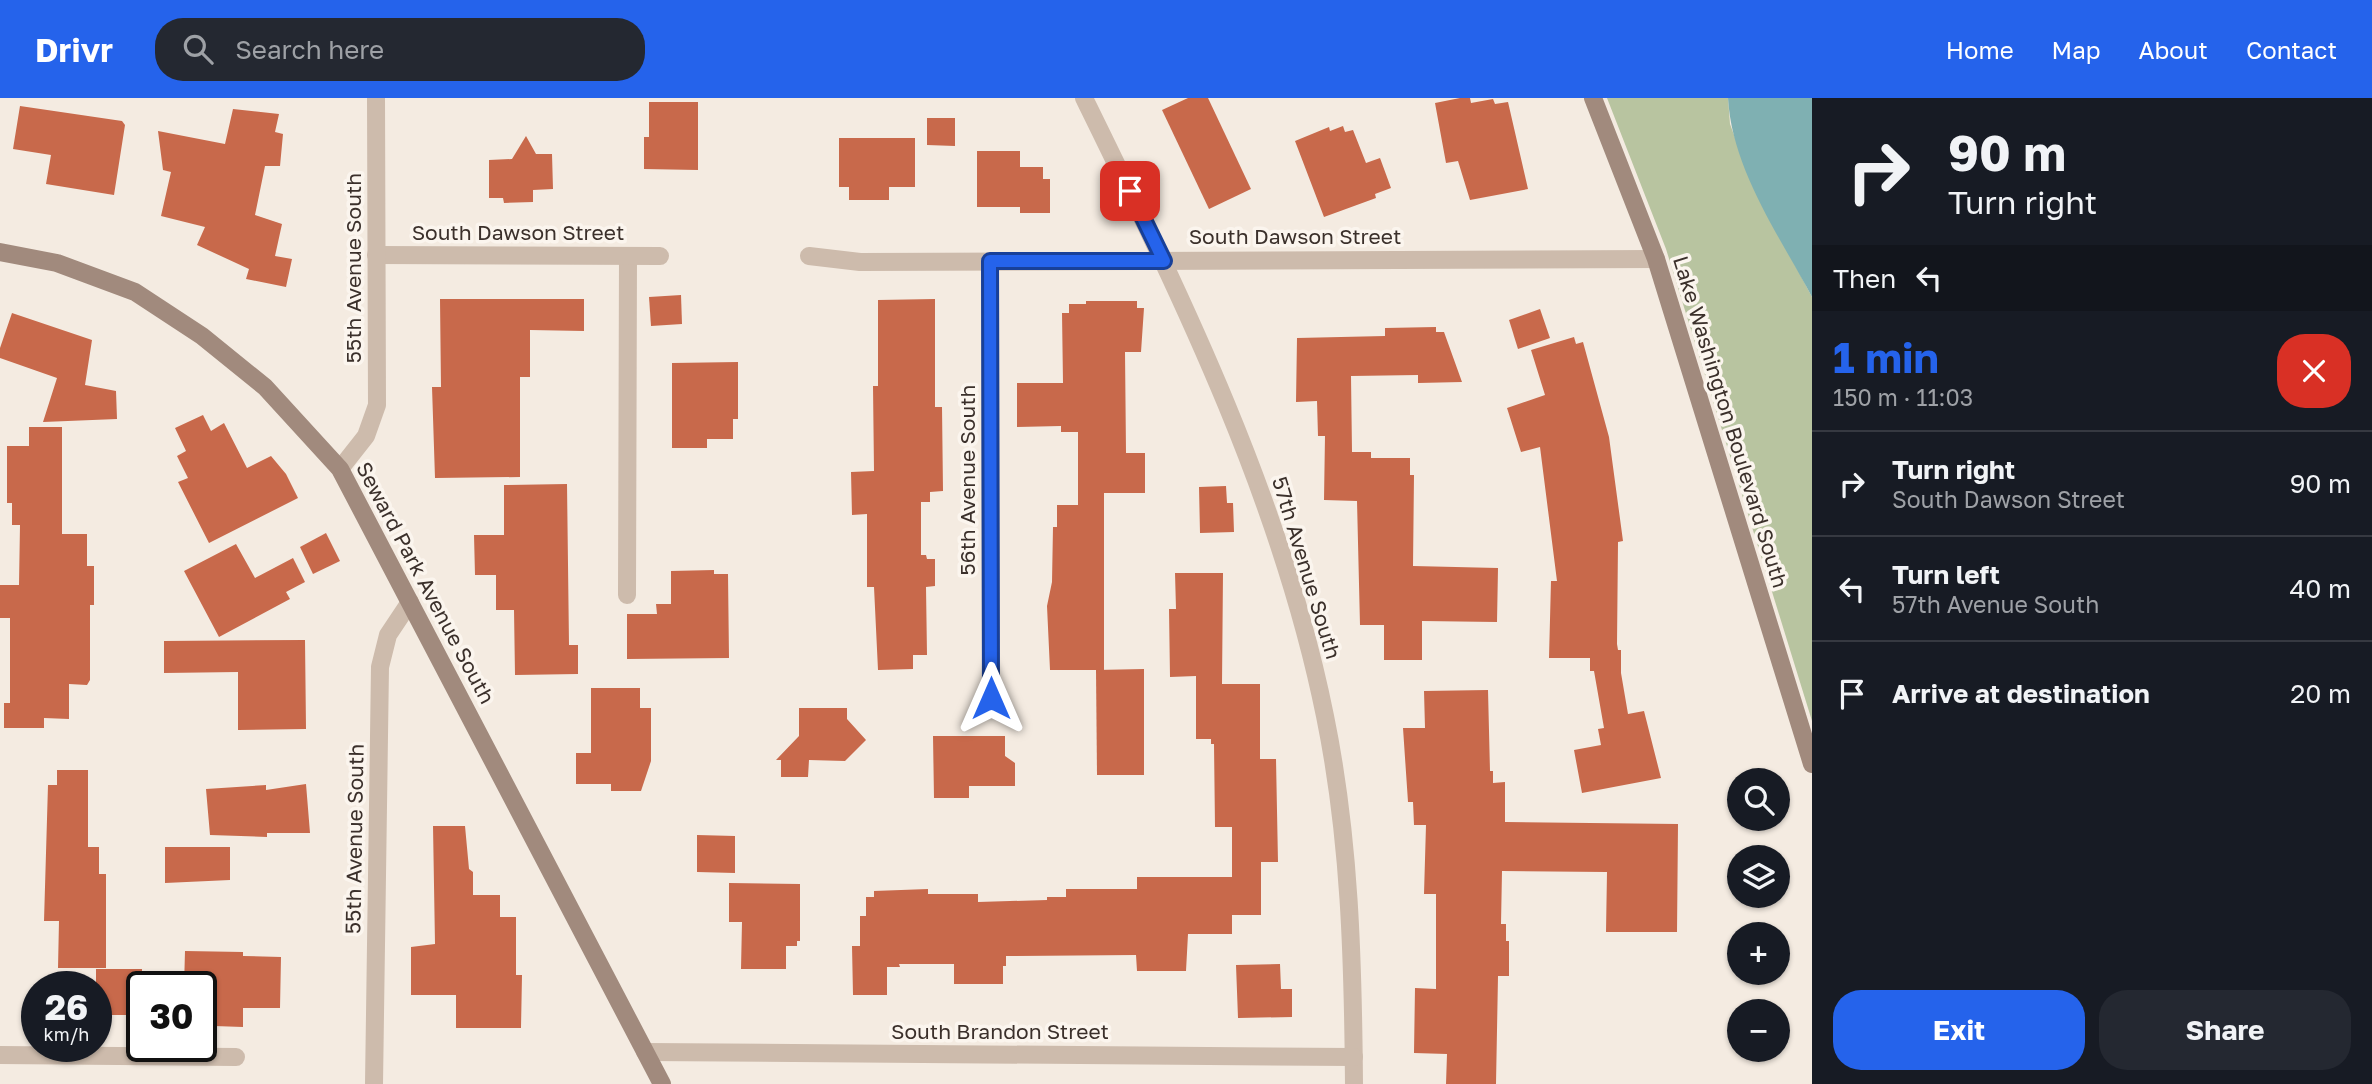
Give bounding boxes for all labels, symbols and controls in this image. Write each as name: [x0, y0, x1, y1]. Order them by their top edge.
search box: [155, 18, 645, 81]
text: Drivr: [35, 30, 113, 69]
icon: search: [179, 30, 217, 68]
text: Search here: [235, 34, 384, 65]
text: Home: [1946, 35, 2014, 64]
text: Map: [2052, 35, 2101, 64]
text: About: [2139, 35, 2208, 64]
text: Contact: [2246, 35, 2337, 64]
text: 90 m: [1948, 123, 2066, 182]
icon: right: [1833, 126, 1924, 217]
pin: [1100, 161, 1160, 221]
icon: arrive: [1111, 172, 1149, 210]
street label: 55th Avenue South: [340, 173, 366, 363]
text: Turn right: [1948, 183, 2097, 221]
street label: South Dawson Street: [412, 219, 624, 245]
street label: South Dawson Street: [1189, 223, 1401, 249]
street label: Lake Washington Boulevard South: [1668, 253, 1794, 591]
icon: left: [1910, 259, 1948, 297]
text: Then: [1833, 263, 1896, 294]
text: 1 min: [1833, 332, 1939, 382]
button: close: [2277, 334, 2351, 408]
text: 150 m · 11:03: [1833, 383, 1973, 411]
street label: 56th Avenue South: [954, 385, 980, 575]
text: Turn right: [1892, 454, 2015, 485]
street label: Seward Park Avenue South: [351, 457, 501, 708]
icon: right: [1833, 465, 1871, 503]
text: 90 m: [2290, 468, 2351, 499]
street label: 57th Avenue South: [1267, 473, 1347, 662]
text: South Dawson Street: [1892, 485, 2125, 513]
text: Turn left: [1892, 559, 2000, 590]
icon: left: [1833, 570, 1871, 608]
text: 40 m: [2290, 573, 2351, 604]
text: 57th Avenue South: [1892, 590, 2099, 618]
position arrow: [954, 661, 1028, 735]
icon: arrive: [1833, 675, 1871, 713]
text: Arrive at destination: [1892, 678, 2150, 709]
text: 20 m: [2290, 678, 2351, 709]
street label: 55th Avenue South: [339, 744, 369, 934]
map controls: [1727, 768, 1790, 1062]
button: search: [1727, 768, 1790, 831]
button: layers: [1727, 845, 1790, 908]
button: +: [1727, 922, 1790, 985]
speed limit sign: 30: [126, 971, 217, 1062]
text: 26: [45, 986, 88, 1028]
button: Exit: [1833, 990, 2085, 1070]
button: Share: [2099, 990, 2351, 1070]
button: −: [1727, 999, 1790, 1062]
street label: South Brandon Street: [891, 1018, 1109, 1044]
text: km/h: [44, 1023, 89, 1045]

